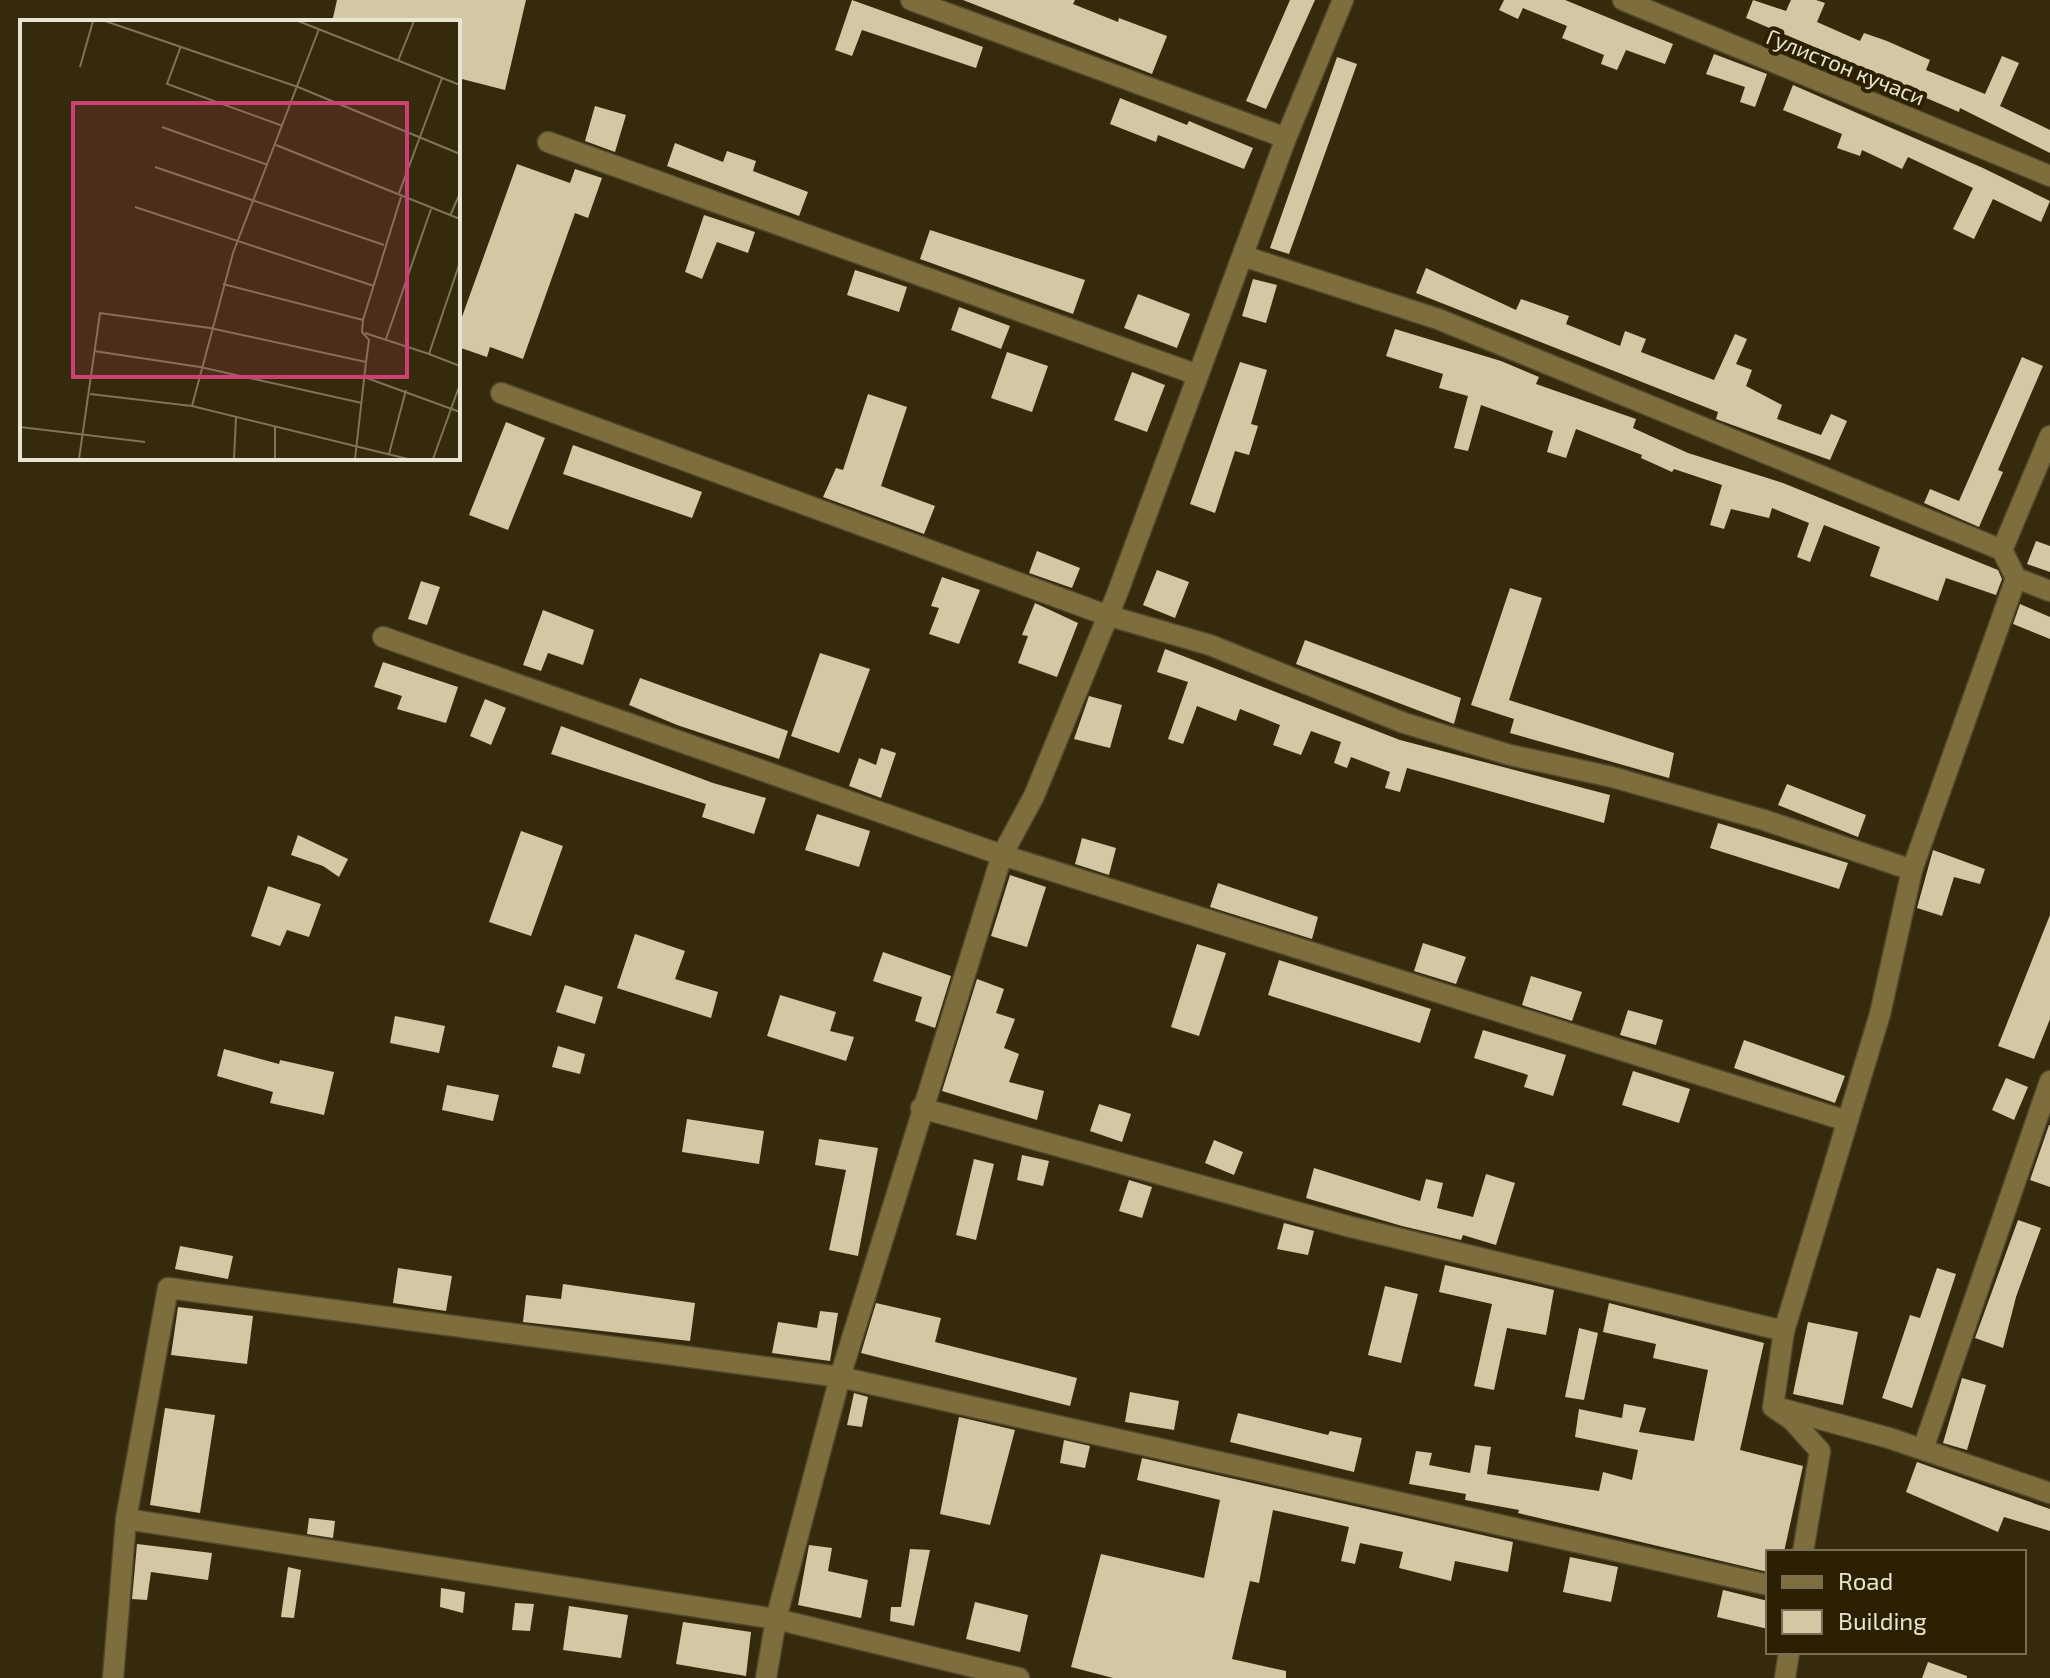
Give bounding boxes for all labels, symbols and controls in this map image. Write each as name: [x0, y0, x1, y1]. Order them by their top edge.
inset map: [20, 20, 460, 460]
street label: Гулистон кучаси: [1763, 22, 1929, 111]
legend: [1766, 1550, 2026, 1654]
text: Road: [1838, 1566, 1893, 1595]
text: Building: [1838, 1606, 1927, 1635]

